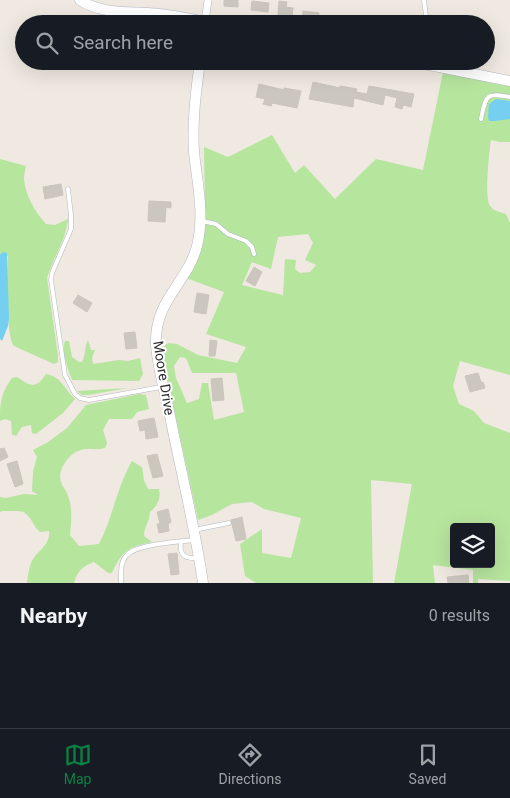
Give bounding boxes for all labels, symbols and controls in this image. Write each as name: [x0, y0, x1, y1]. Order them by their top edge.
search box: [15, 15, 495, 70]
icon: search: [33, 29, 61, 57]
text: Search here: [73, 31, 173, 54]
street label: Moore Drive: [150, 340, 178, 416]
map controls: [450, 523, 495, 568]
button: layers: [450, 523, 495, 568]
text: Nearby: [20, 604, 87, 628]
text: 0 results: [429, 606, 490, 625]
tab: Map: [64, 741, 92, 787]
tab: Directions: [219, 741, 282, 787]
tab: Saved: [409, 741, 446, 787]

